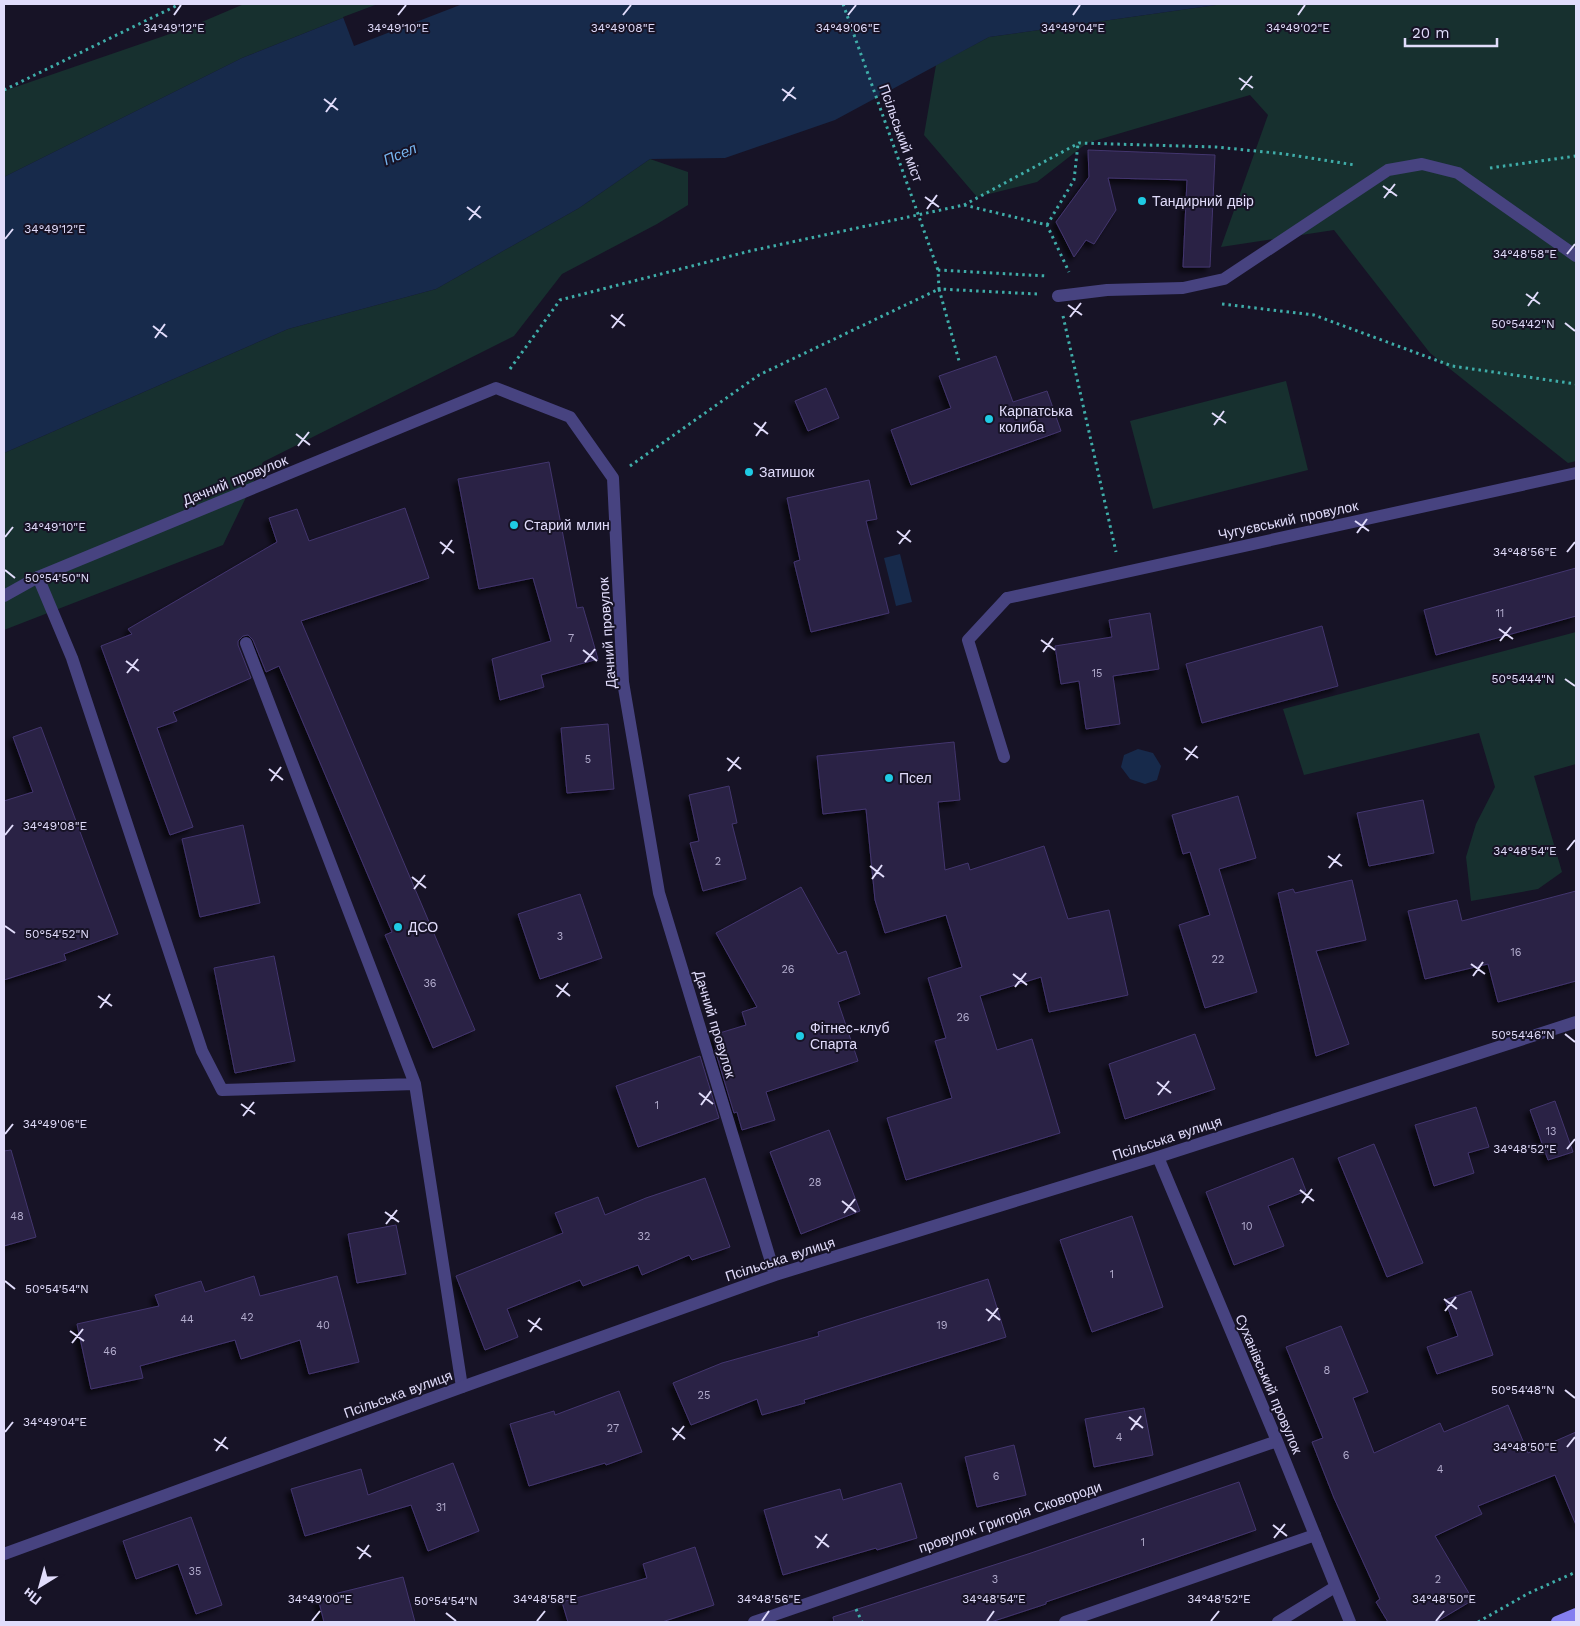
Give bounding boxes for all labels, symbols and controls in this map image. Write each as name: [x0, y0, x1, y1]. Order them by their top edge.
scale bar: [1405, 15, 1498, 47]
text: 34°49'12"E: [143, 21, 205, 35]
text: 34°49'10"E: [367, 21, 429, 35]
text: 34°49'08"E: [591, 21, 656, 35]
text: 34°49'06"E: [816, 21, 881, 35]
text: 34°49'04"E: [1041, 21, 1105, 35]
text: 34°49'02"E: [1266, 21, 1330, 35]
text: 20 m: [1412, 24, 1450, 42]
street label: Псільський міст: [876, 82, 926, 184]
water label: Псел: [381, 139, 420, 169]
place label: Тандирний двір: [1152, 193, 1254, 209]
marker: Тандирний двір: [1136, 195, 1148, 207]
text: 34°49'12"E: [24, 222, 86, 236]
text: 34°48'58"E: [1493, 247, 1557, 261]
text: 50°54'42"N: [1491, 317, 1555, 331]
place label: Карпатська колиба: [999, 403, 1073, 435]
marker: Карпатська колиба: [983, 413, 995, 425]
street label: Дачний провулок: [180, 451, 291, 508]
place label: Затишок: [759, 464, 815, 480]
marker: Затишок: [743, 466, 755, 478]
street label: Чугуєвський провулок: [1216, 497, 1360, 543]
place label: Старий млин: [524, 517, 610, 533]
marker: Старий млин: [508, 519, 520, 531]
text: 34°49'10"E: [24, 520, 86, 534]
text: 34°48'56"E: [1493, 545, 1557, 559]
text: 50°54'50"N: [25, 571, 89, 585]
street label: Дачний провулок: [595, 576, 619, 689]
house number: 11: [1496, 607, 1504, 620]
house number: 7: [568, 632, 574, 645]
house number: 15: [1092, 667, 1102, 680]
text: 50°54'44"N: [1491, 672, 1555, 686]
house number: 5: [585, 753, 591, 766]
place label: Псел: [899, 770, 932, 786]
marker: Псел: [883, 772, 895, 784]
text: 34°49'08"E: [23, 819, 88, 833]
text: 34°48'54"E: [1493, 844, 1557, 858]
house number: 2: [715, 855, 721, 868]
place label: ДСО: [408, 919, 438, 935]
marker: ДСО: [392, 921, 404, 933]
text: 50°54'52"N: [25, 927, 89, 941]
house number: 3: [557, 930, 563, 943]
house number: 16: [1511, 946, 1522, 959]
house number: 22: [1212, 953, 1224, 966]
house number: 26: [781, 963, 795, 976]
street label: Дачний провулок: [691, 968, 739, 1081]
house number: 36: [423, 977, 437, 990]
house number: 26: [956, 1011, 970, 1024]
place label: Фітнес-клуб Спарта: [810, 1020, 889, 1052]
text: 50°54'46"N: [1491, 1028, 1555, 1042]
marker: Фітнес-клуб Спарта: [794, 1030, 806, 1042]
house number: 1: [655, 1099, 659, 1112]
street label: Псільська вулиця: [1110, 1113, 1224, 1163]
text: 34°49'06"E: [23, 1117, 88, 1131]
house number: 13: [1546, 1125, 1556, 1138]
text: 34°48'52"E: [1493, 1142, 1557, 1156]
house number: 28: [808, 1176, 822, 1189]
house number: 48: [10, 1210, 24, 1223]
house number: 10: [1241, 1220, 1253, 1233]
house number: 32: [638, 1230, 650, 1243]
street label: Псільська вулиця: [723, 1234, 837, 1284]
house number: 1: [1110, 1268, 1114, 1281]
text: 50°54'54"N: [25, 1282, 89, 1296]
house number: 42: [240, 1311, 254, 1324]
street label: Суханівський провулок: [1232, 1312, 1306, 1457]
house number: 44: [180, 1313, 194, 1326]
house number: 40: [316, 1319, 330, 1332]
house number: 19: [936, 1319, 948, 1332]
house number: 46: [103, 1345, 117, 1358]
house number: 8: [1324, 1364, 1331, 1377]
street label: Псільська вулиця: [342, 1367, 454, 1421]
text: 50°54'48"N: [1491, 1383, 1555, 1397]
house number: 25: [698, 1389, 710, 1402]
text: 34°49'04"E: [23, 1415, 87, 1429]
house number: 27: [607, 1422, 619, 1435]
house number: 4: [1116, 1431, 1123, 1444]
text: 34°48'50"E: [1493, 1440, 1557, 1454]
house number: 6: [1343, 1449, 1350, 1462]
house number: 4: [1437, 1463, 1444, 1476]
house number: 6: [993, 1470, 1000, 1483]
street label: провулок Григорія Сковороди: [916, 1478, 1104, 1556]
house number: 31: [436, 1501, 446, 1514]
house number: 1: [1141, 1536, 1145, 1549]
north arrow: [15, 1561, 65, 1611]
house number: 35: [189, 1565, 201, 1578]
house number: 3: [992, 1573, 998, 1586]
house number: 2: [1435, 1573, 1441, 1586]
text: Пн: [20, 1584, 44, 1608]
text: 34°49'00"E: [288, 1592, 353, 1606]
text: 34°48'58"E: [513, 1592, 577, 1606]
text: 34°48'56"E: [737, 1592, 801, 1606]
text: 34°48'54"E: [962, 1592, 1026, 1606]
text: 34°48'52"E: [1187, 1592, 1251, 1606]
text: 34°48'50"E: [1412, 1592, 1476, 1606]
text: 50°54'54"N: [414, 1594, 478, 1608]

